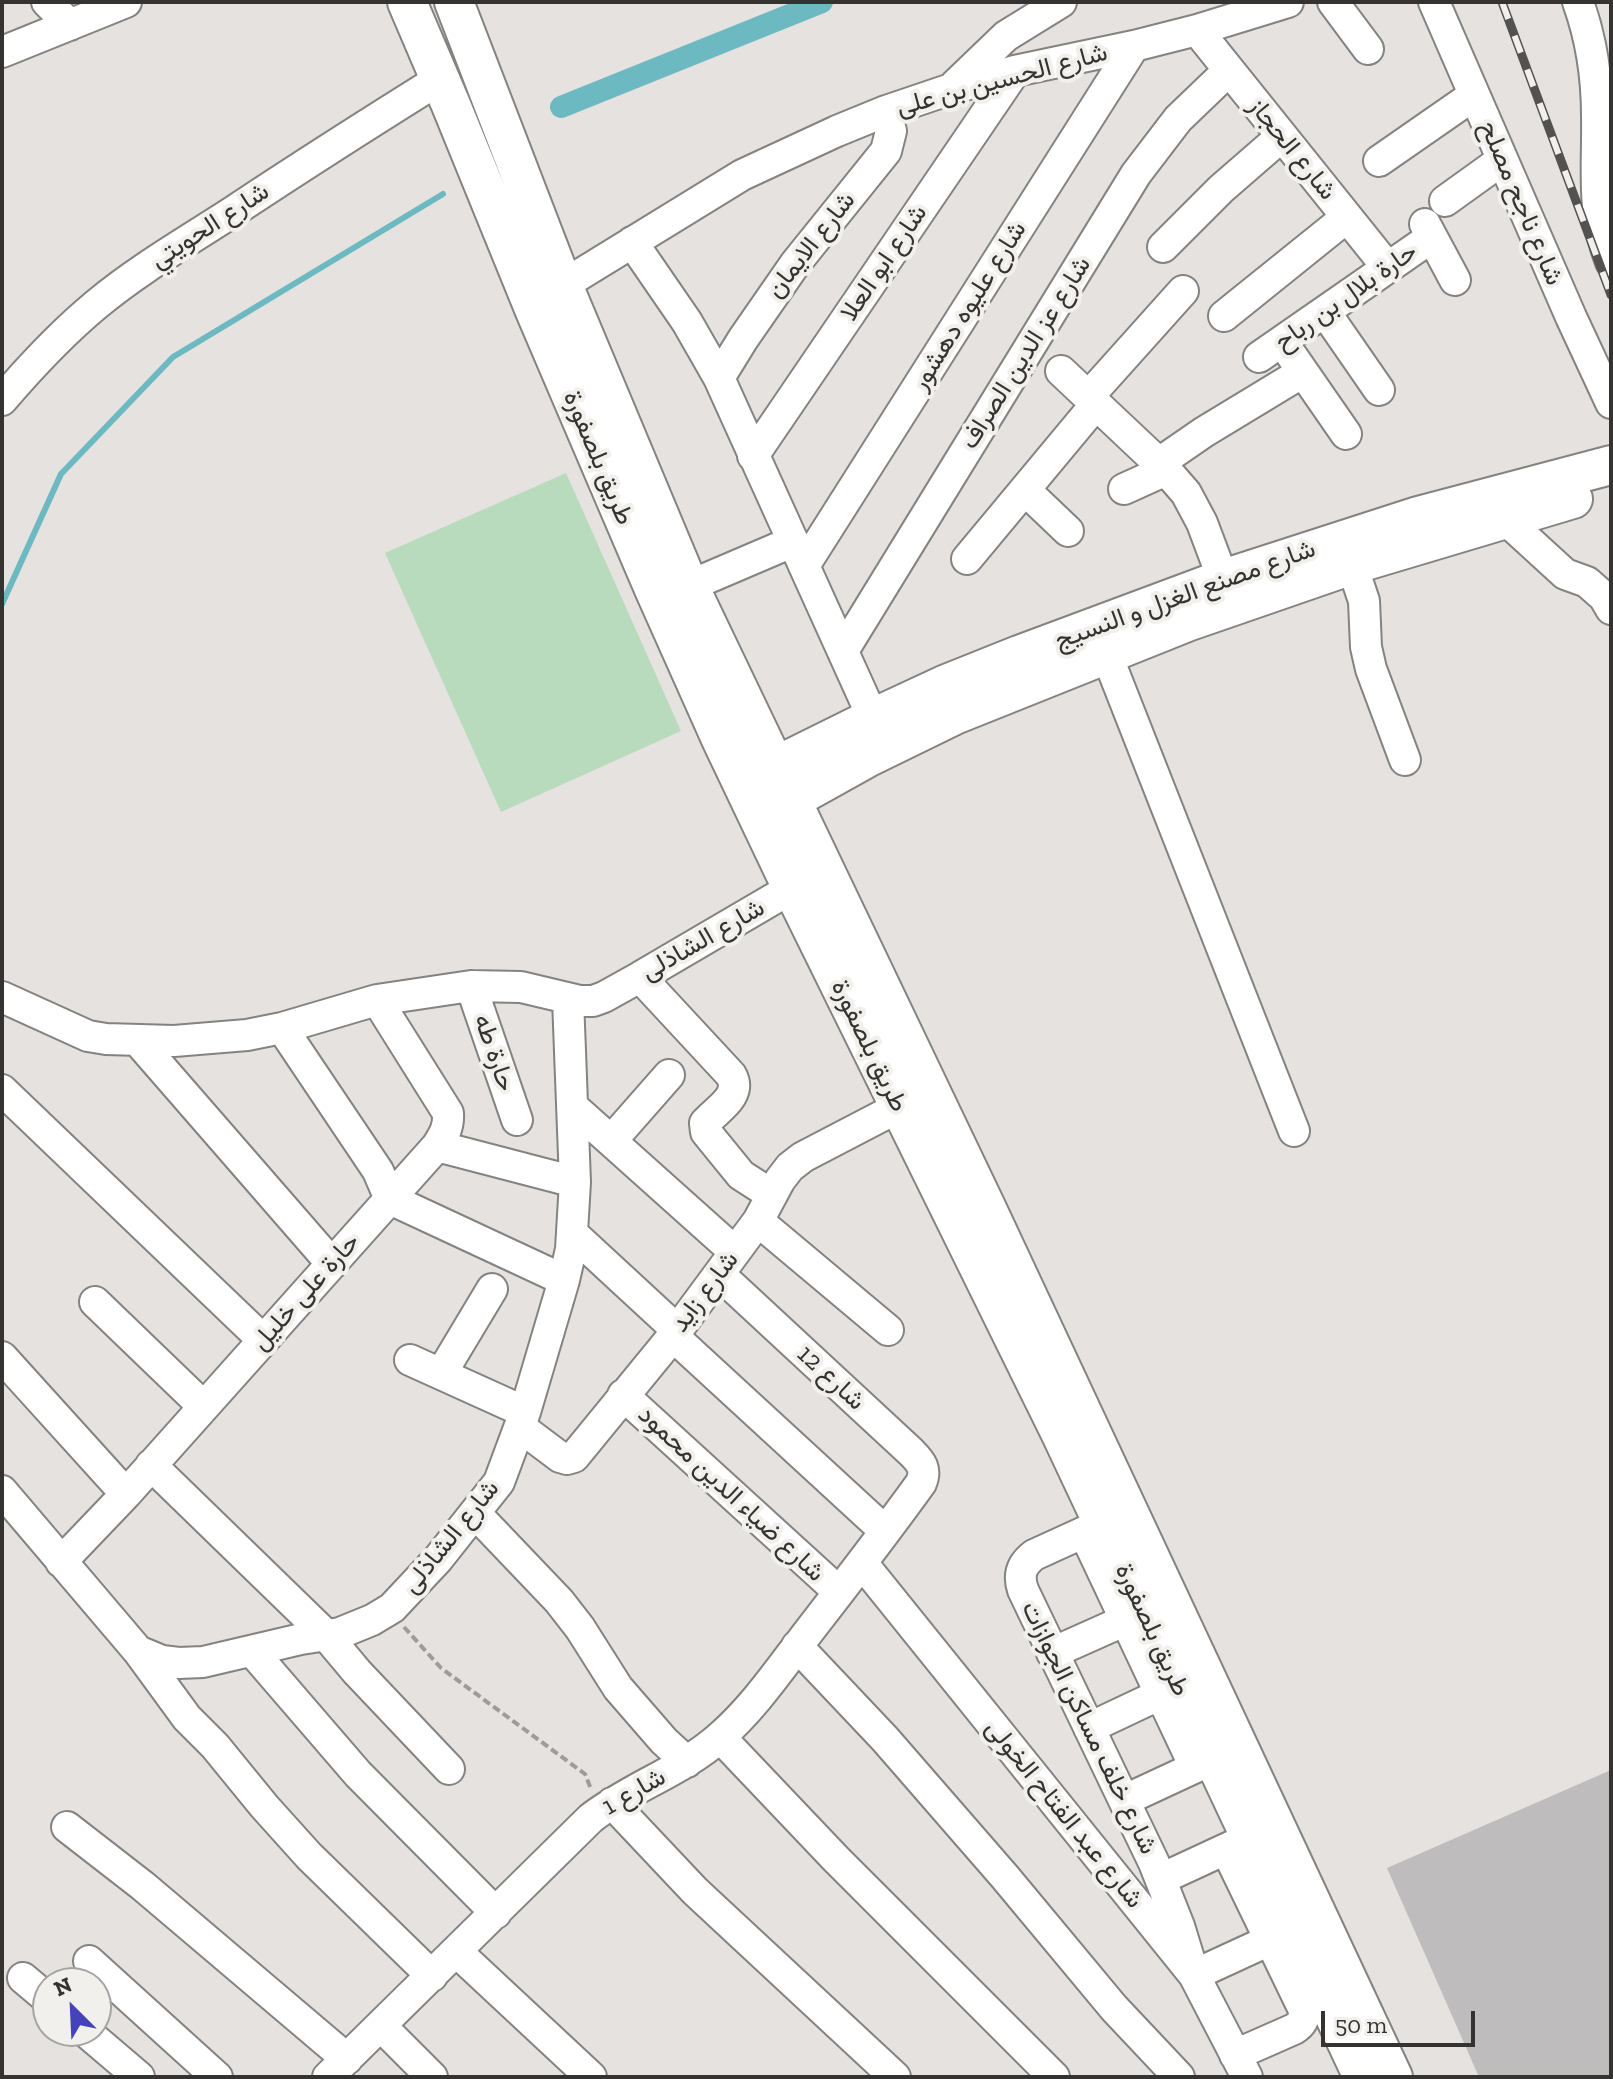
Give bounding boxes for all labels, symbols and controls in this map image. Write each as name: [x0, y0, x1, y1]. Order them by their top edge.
street label: شارع الحسين بن على: [893, 37, 1111, 123]
street label: شارع الحجاز: [1241, 91, 1343, 207]
street label: شارع ناجح مصلح: [1472, 116, 1570, 290]
street label: شارع الحويتي: [145, 176, 275, 276]
street label: شارع الايمان: [760, 186, 862, 304]
street label: شارع ابو العلا: [834, 199, 934, 327]
street label: شارع عليوه دهشور: [905, 216, 1033, 396]
street label: حارة بلال بن رباح: [1268, 236, 1424, 358]
street label: شارع عز الدين الصراف: [954, 251, 1098, 455]
street label: طريق بلصفورة: [556, 386, 640, 530]
street label: شارع مصنع الغزل و النسيج: [1050, 533, 1320, 657]
street label: شارع الشاذلى: [636, 892, 770, 988]
street label: طريق بلصفورة: [824, 975, 914, 1117]
street label: حارة طه: [466, 1010, 522, 1096]
street label: حارة على خليل: [245, 1227, 367, 1357]
street label: شارع زايد: [664, 1245, 746, 1339]
street label: شارع 12: [791, 1339, 871, 1417]
street label: شارع ضياء الدين محمود: [631, 1399, 831, 1589]
street label: شارع الشاذلى: [396, 1474, 506, 1600]
street label: طريق بلصفورة: [1108, 1559, 1196, 1701]
street label: شارع خلف مساكن الجوازات: [1014, 1596, 1164, 1860]
street label: شارع عبد الفتاح الخولى: [978, 1713, 1150, 1915]
street label: شارع 1: [597, 1761, 671, 1823]
north arrow: [32, 1967, 112, 2047]
text: N: [50, 1971, 76, 2002]
scale bar: [1325, 1995, 1479, 2045]
text: 50 m: [1335, 2010, 1387, 2039]

